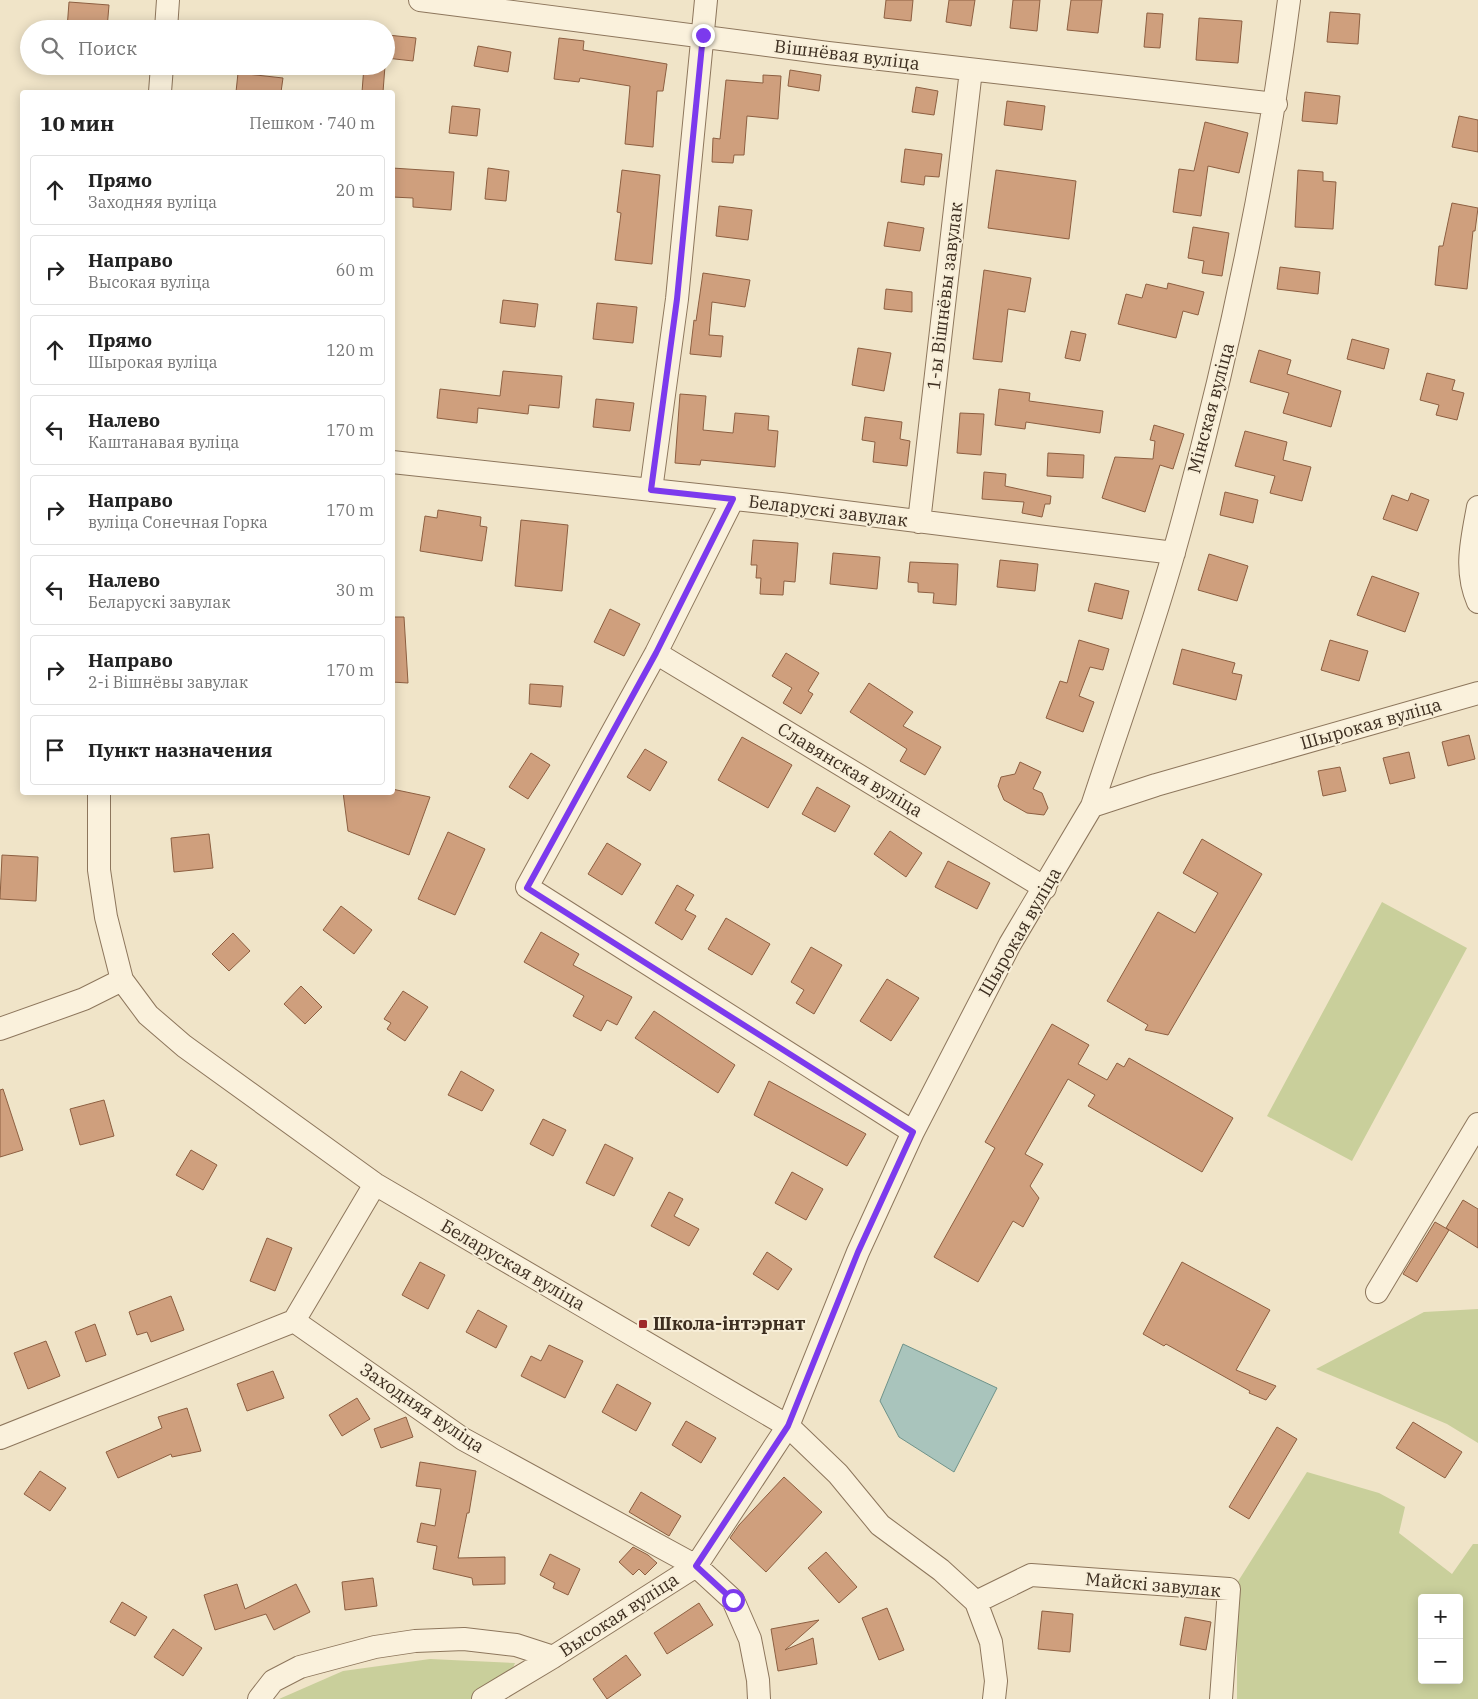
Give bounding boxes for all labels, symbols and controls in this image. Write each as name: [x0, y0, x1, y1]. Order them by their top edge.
search box: [20, 20, 395, 75]
route end: [692, 24, 715, 47]
icon: search: [38, 34, 66, 62]
street label: Вішнёвая вуліца: [773, 34, 921, 75]
text: Поиск: [78, 36, 137, 60]
text: 10 мин: [40, 109, 114, 137]
text: Пешком · 740 m: [249, 113, 375, 133]
text: Прямо: [88, 168, 152, 192]
icon: ahead: [41, 176, 69, 204]
text: 20 m: [336, 180, 374, 200]
text: Заходняя вуліца: [88, 192, 217, 212]
street label: 1-ы Вішнёвы завулак: [922, 200, 967, 391]
text: Направо: [88, 248, 173, 272]
icon: right: [41, 256, 69, 284]
text: 60 m: [336, 260, 374, 280]
text: Высокая вуліца: [88, 272, 210, 292]
text: Прямо: [88, 328, 152, 352]
icon: ahead: [41, 336, 69, 364]
text: 120 m: [326, 340, 374, 360]
street label: Мінская вуліца: [1182, 340, 1239, 476]
text: Шырокая вуліца: [88, 352, 218, 372]
text: Налево: [88, 408, 160, 432]
icon: left: [41, 416, 69, 444]
text: 170 m: [326, 420, 374, 440]
text: Каштанавая вуліца: [88, 432, 239, 452]
text: Направо: [88, 488, 173, 512]
street label: Беларускі завулак: [747, 489, 910, 532]
icon: right: [41, 496, 69, 524]
text: 170 m: [326, 500, 374, 520]
text: вуліца Сонечная Горка: [88, 512, 268, 532]
text: Налево: [88, 568, 160, 592]
icon: left: [41, 576, 69, 604]
text: 30 m: [336, 580, 374, 600]
text: Беларускі завулак: [88, 592, 231, 612]
text: Направо: [88, 648, 173, 672]
icon: right: [41, 656, 69, 684]
text: 170 m: [326, 660, 374, 680]
text: 2-і Вішнёвы завулак: [88, 672, 248, 692]
street label: Шырокая вуліца: [1298, 692, 1444, 755]
street label: Славянская вуліца: [773, 717, 927, 822]
icon: arrive: [41, 736, 69, 764]
text: Пункт назначения: [88, 738, 272, 762]
street label: Шырокая вуліца: [973, 863, 1066, 1001]
street label: Беларуская вуліца: [437, 1214, 590, 1315]
place label: Школа-інтэрнат: [653, 1312, 806, 1335]
marker: Школа-інтэрнат: [637, 1318, 649, 1330]
street label: Заходняя вуліца: [356, 1357, 489, 1458]
street label: Высокая вуліца: [555, 1567, 683, 1662]
street label: Майскі завулак: [1084, 1567, 1222, 1602]
route start: [722, 1589, 745, 1612]
map controls: [1418, 1594, 1463, 1684]
button: +: [1418, 1594, 1463, 1639]
button: −: [1418, 1639, 1463, 1684]

